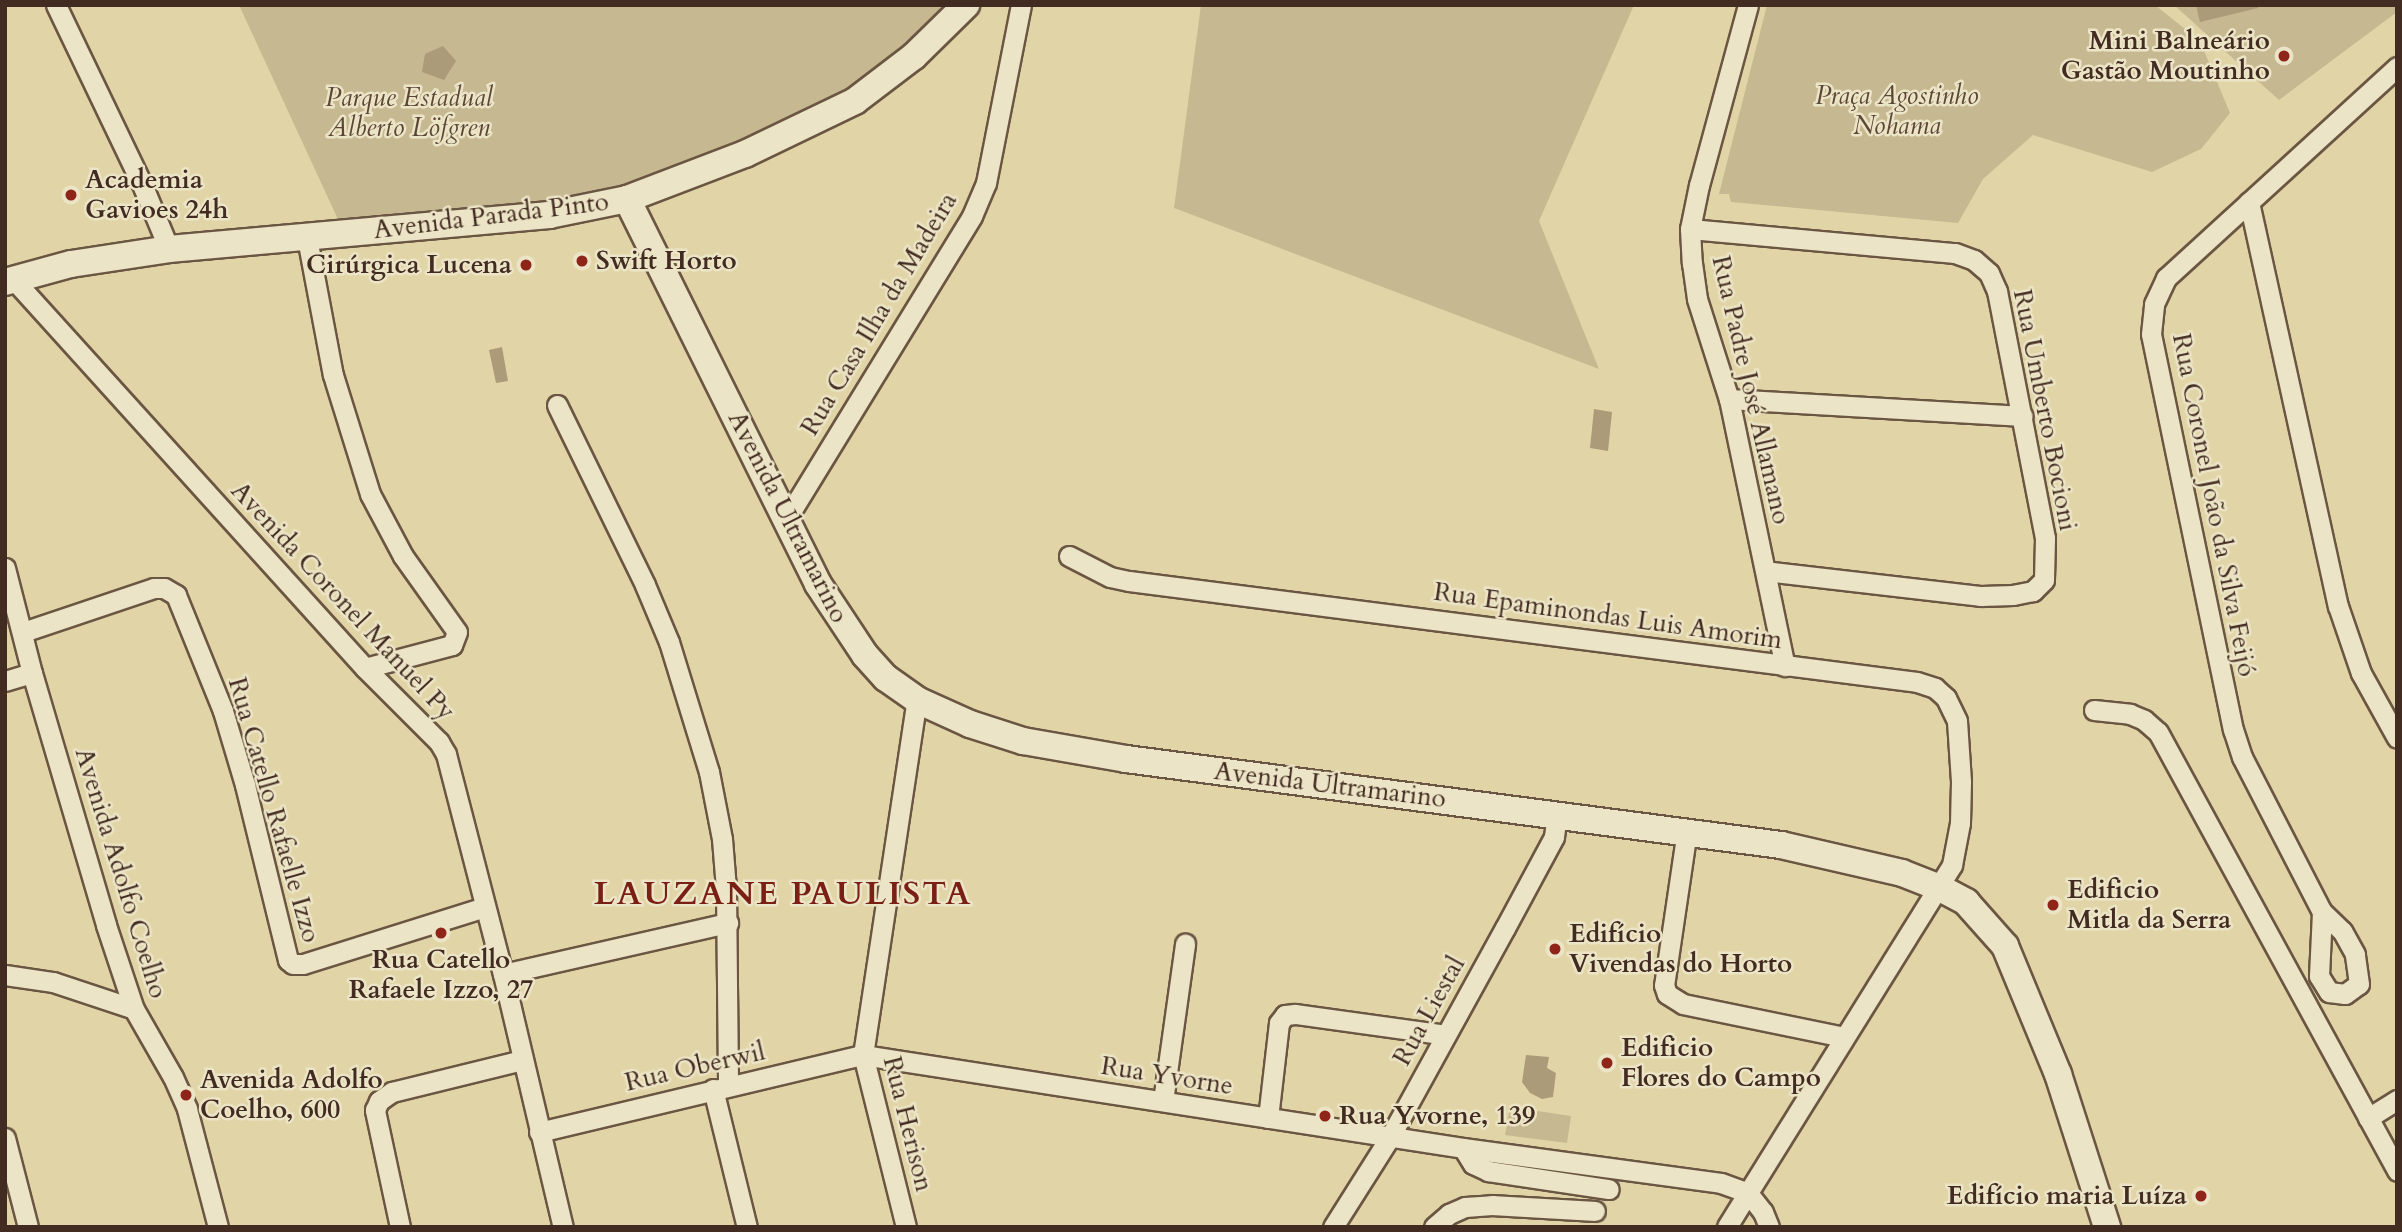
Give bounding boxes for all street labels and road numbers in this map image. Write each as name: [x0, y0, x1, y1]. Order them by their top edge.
street label: Avenida Parada Pinto: [372, 186, 610, 246]
street label: Rua Casa Ilha da Madeira: [794, 187, 964, 441]
street label: Rua Padre José Allamano: [1705, 253, 1797, 527]
street label: Rua Umberto Bocioni: [2006, 287, 2084, 533]
street label: Rua Coronel João da Silva Feijó: [2165, 331, 2263, 679]
street label: Avenida Ultramarino: [721, 406, 855, 628]
street label: Avenida Coronel Manuel Py: [224, 475, 462, 727]
street label: Rua Epaminondas Luis Amorim: [1432, 576, 1784, 656]
street label: Rua Catello Rafaelle Izzo: [221, 674, 327, 946]
street label: Avenida Adolfo Coelho: [68, 744, 174, 1002]
street label: Avenida Ultramarino: [1212, 755, 1448, 815]
street label: Rua Liestal: [1386, 951, 1472, 1071]
street label: Rua Oberwil: [622, 1036, 768, 1098]
street label: Rua Yvorne: [1099, 1050, 1235, 1102]
street label: Rua Herison: [876, 1053, 940, 1195]

